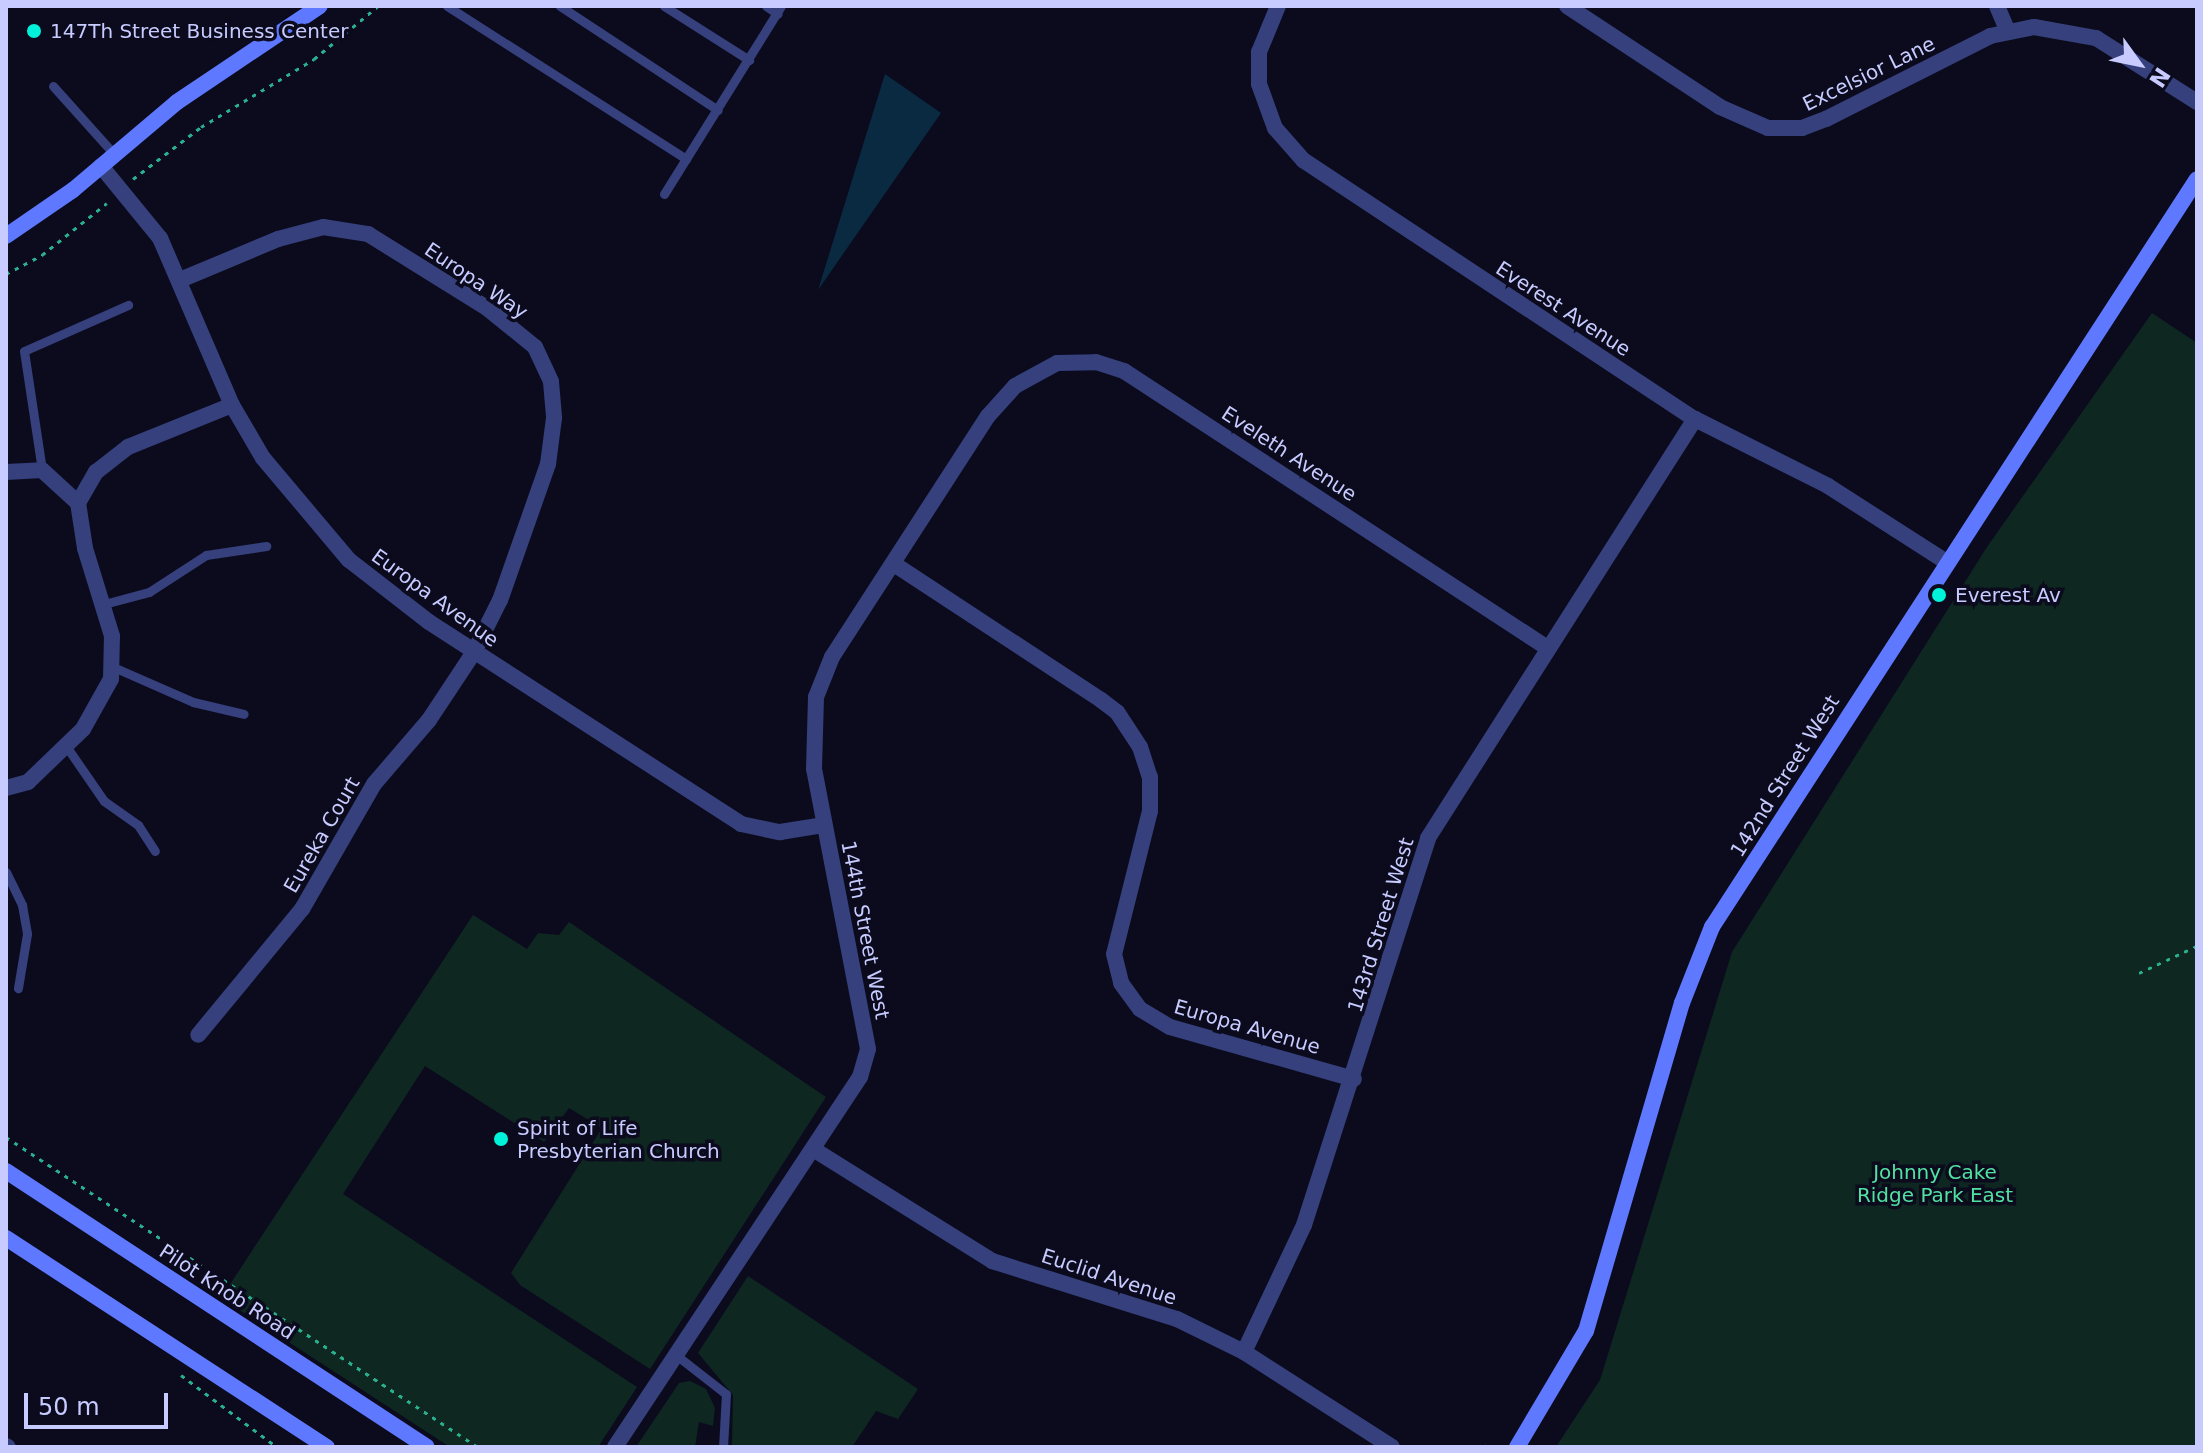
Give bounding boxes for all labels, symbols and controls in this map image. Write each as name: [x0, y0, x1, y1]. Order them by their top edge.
place label: 147Th Street Business Center: [50, 19, 348, 43]
marker: 147Th Street Business Center: [25, 22, 43, 40]
north arrow: [2099, 24, 2179, 104]
street label: Excelsior Lane: [1799, 32, 1939, 116]
text: N: [2144, 63, 2175, 92]
street label: Europa Way: [420, 238, 532, 324]
street label: Everest Avenue: [1491, 257, 1635, 361]
street label: Eveleth Avenue: [1217, 402, 1361, 506]
street label: Europa Avenue: [367, 544, 503, 652]
place label: Everest Av: [1955, 583, 2061, 607]
marker: Everest Av: [1930, 586, 1948, 604]
street label: 142nd Street West: [1725, 691, 1845, 861]
street label: Eureka Court: [279, 773, 365, 897]
street label: 143rd Street West: [1343, 835, 1419, 1015]
street label: 144th Street West: [836, 839, 894, 1021]
street label: Europa Avenue: [1171, 995, 1323, 1059]
place label: Spirit of Life Presbyterian Church: [517, 1116, 720, 1163]
marker: Spirit of Life Presbyterian Church: [492, 1130, 510, 1148]
park label: Johnny Cake Ridge Park East: [1857, 1161, 2013, 1208]
street label: Pilot Knob Road: [155, 1239, 299, 1345]
street label: Euclid Avenue: [1038, 1244, 1180, 1310]
scale bar: [28, 1377, 172, 1427]
text: 50 m: [38, 1393, 100, 1421]

